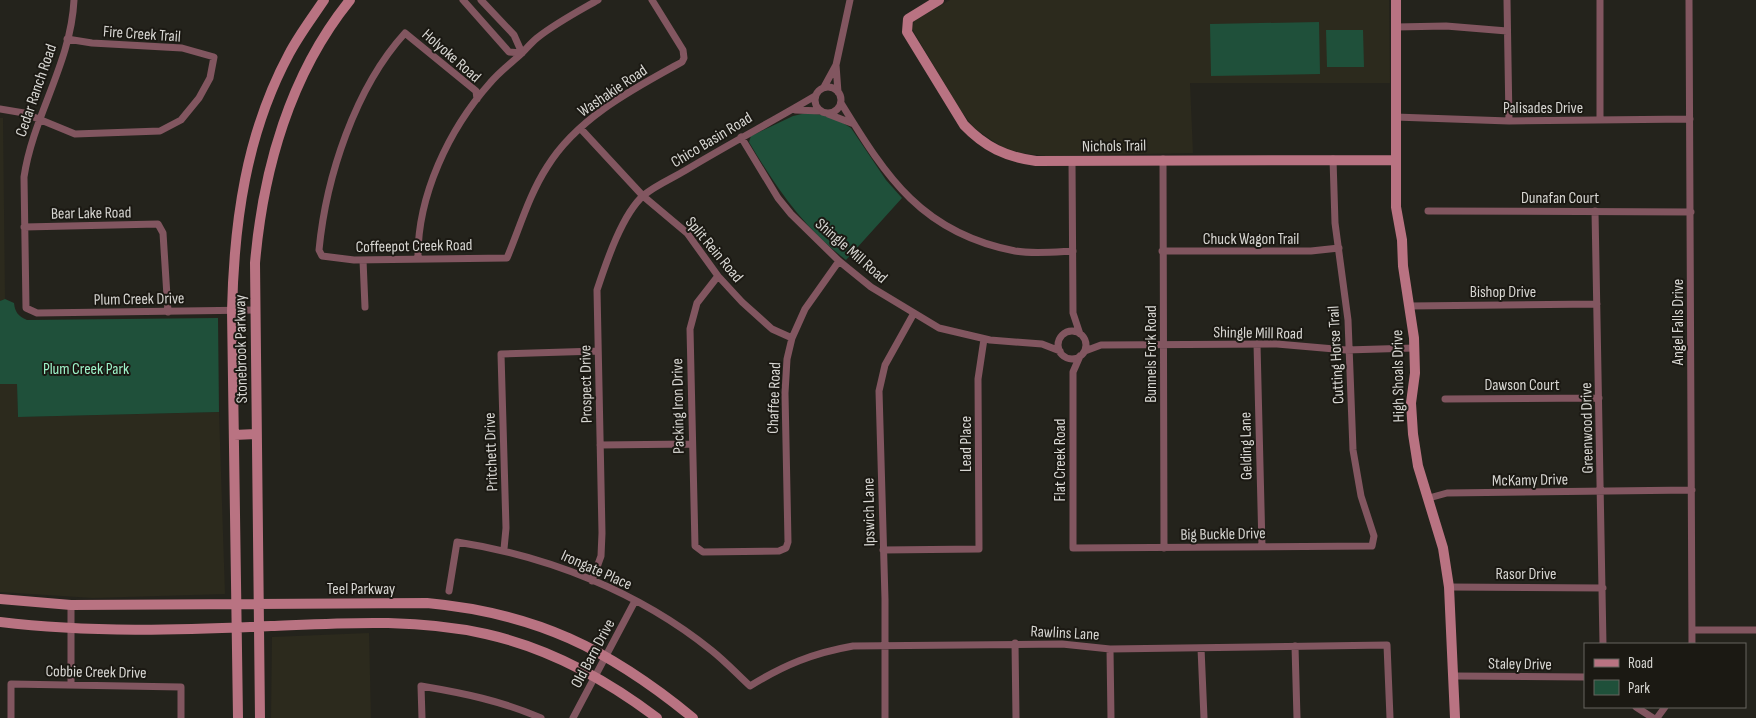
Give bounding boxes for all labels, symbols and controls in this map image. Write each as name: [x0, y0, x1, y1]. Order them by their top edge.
street label: Fire Creek Trail: [102, 22, 181, 47]
street label: Holyoke Road: [418, 25, 484, 87]
street label: Cedar Ranch Road: [12, 42, 61, 139]
street label: Washakie Road: [575, 61, 651, 121]
street label: Palisades Drive: [1503, 99, 1583, 118]
street label: Chico Basin Road: [668, 109, 756, 172]
street label: Nichols Trail: [1082, 136, 1146, 157]
street label: Dunafan Court: [1521, 189, 1599, 208]
street label: Bear Lake Road: [51, 203, 131, 224]
street label: Split Rein Road: [681, 213, 747, 287]
street label: Shingle Mill Road: [811, 215, 891, 288]
street label: Chuck Wagon Trail: [1203, 230, 1299, 249]
street label: Coffeepot Creek Road: [355, 236, 473, 257]
street label: Angel Falls Drive: [1669, 279, 1688, 366]
street label: Bishop Drive: [1470, 283, 1536, 302]
street label: Plum Creek Drive: [94, 289, 185, 310]
street label: Stonebrook Parkway: [231, 294, 252, 404]
street label: Bunnels Fork Road: [1142, 305, 1161, 403]
street label: Cutting Horse Trail: [1324, 305, 1349, 405]
street label: Shingle Mill Road: [1213, 323, 1303, 344]
street label: High Shoals Drive: [1388, 330, 1409, 422]
street label: Prospect Drive: [576, 345, 597, 423]
street label: Packing Iron Drive: [668, 358, 689, 454]
park label: Plum Creek Park: [43, 360, 129, 379]
street label: Chaffee Road: [764, 362, 785, 434]
street label: Dawson Court: [1484, 376, 1560, 395]
street label: Greenwood Drive: [1577, 382, 1598, 474]
street label: Pritchett Drive: [481, 412, 502, 492]
street label: Gelding Lane: [1236, 412, 1257, 480]
street label: Lead Place: [957, 416, 976, 472]
street label: Flat Creek Road: [1051, 419, 1070, 501]
street label: McKamy Drive: [1492, 470, 1568, 491]
street label: Ipswich Lane: [859, 477, 880, 547]
street label: Big Buckle Drive: [1180, 524, 1266, 545]
street label: Irongate Place: [558, 546, 635, 594]
street label: Rasor Drive: [1496, 565, 1556, 584]
street label: Teel Parkway: [327, 580, 395, 599]
street label: Old Barn Drive: [567, 616, 619, 691]
street label: Rawlins Lane: [1030, 622, 1100, 645]
legend: [1584, 643, 1746, 708]
street label: Staley Drive: [1488, 654, 1552, 675]
text: Road: [1628, 654, 1653, 673]
street label: Cobbie Creek Drive: [45, 662, 147, 683]
text: Park: [1628, 679, 1650, 698]

